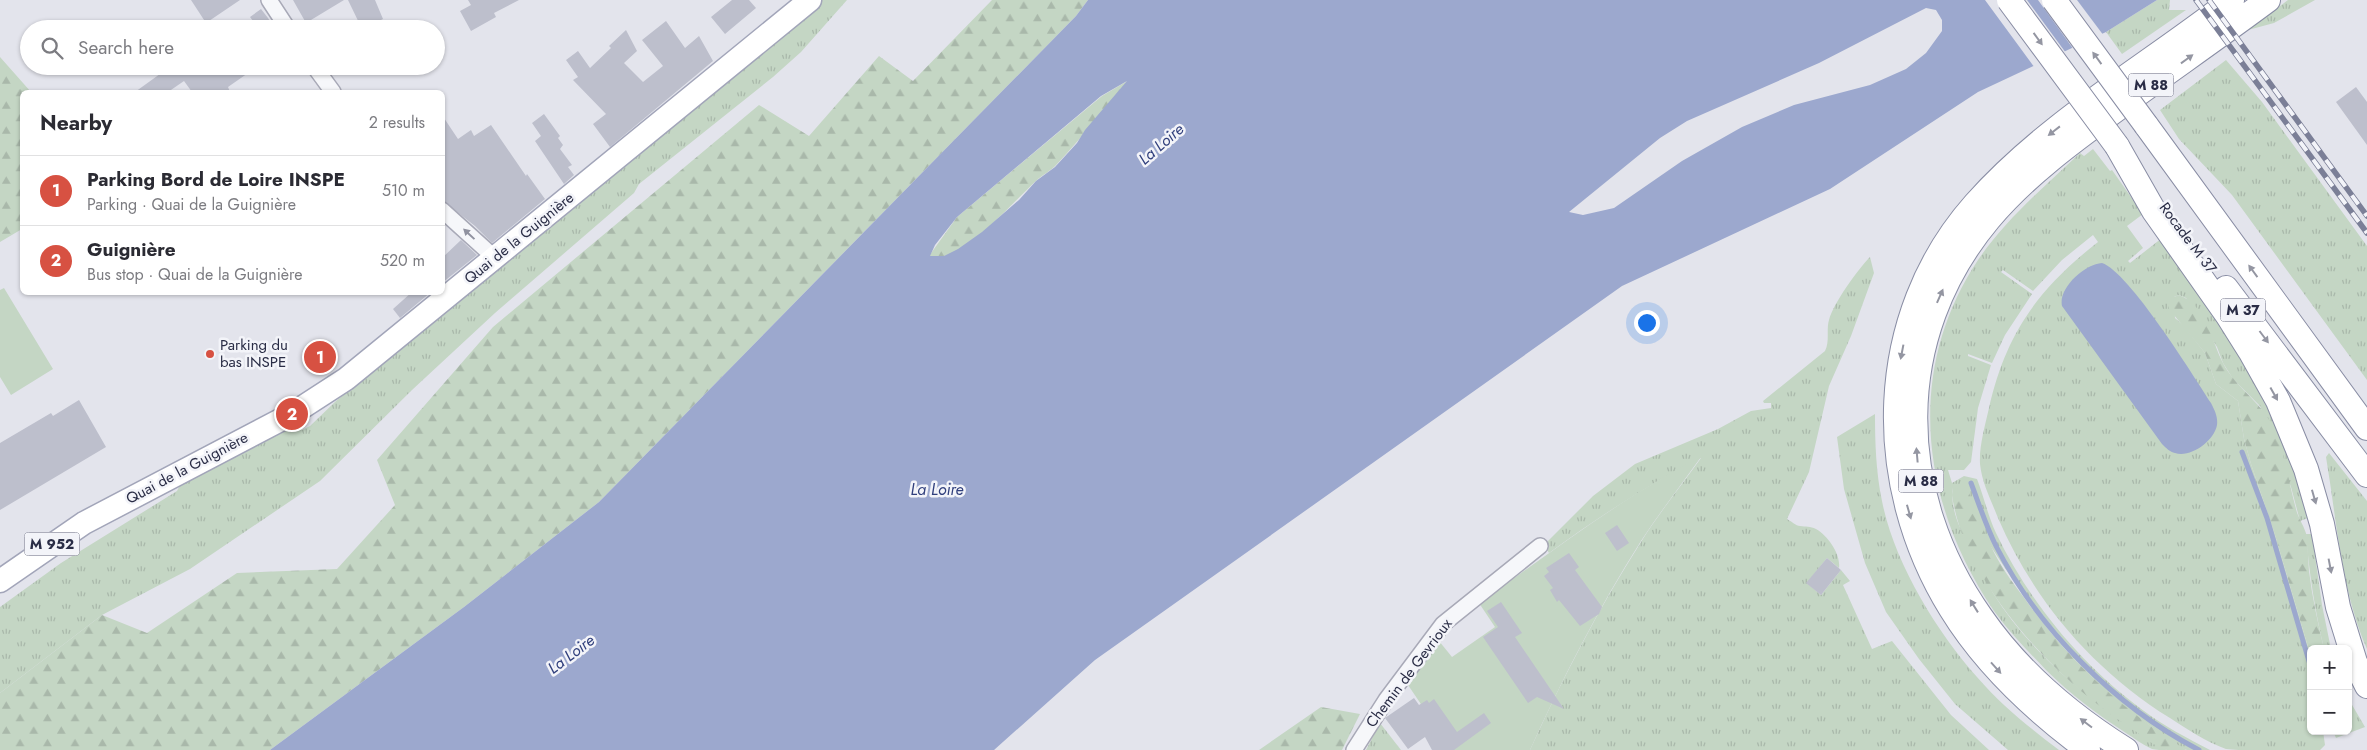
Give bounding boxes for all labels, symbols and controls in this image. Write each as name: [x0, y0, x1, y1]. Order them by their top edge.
search box: [20, 20, 445, 75]
one-way arrow: [2033, 32, 2044, 45]
icon: search: [38, 34, 66, 62]
text: Search here: [78, 34, 174, 61]
one-way arrow: [2091, 52, 2102, 65]
one-way arrow: [2180, 53, 2193, 64]
road number: M 88: [2128, 74, 2174, 96]
text: Nearby: [40, 108, 112, 138]
text: 2 results: [369, 111, 425, 134]
water label: La Loire: [1133, 118, 1189, 170]
one-way arrow: [2048, 125, 2061, 136]
text: Parking Bord de Loire INSPE: [87, 166, 345, 193]
text: 1: [52, 179, 60, 202]
text: 510 m: [382, 179, 425, 202]
street label: Quai de la Guignière: [459, 187, 579, 289]
text: Parking · Quai de la Guignière: [87, 193, 296, 216]
street label: Rocade M 37: [2154, 198, 2222, 278]
one-way arrow: [463, 228, 475, 240]
text: Guignière: [87, 236, 176, 263]
text: 2: [51, 249, 61, 272]
text: 520 m: [380, 249, 425, 272]
text: Bus stop · Quai de la Guignière: [87, 263, 303, 286]
one-way arrow: [2248, 265, 2258, 278]
one-way arrow: [1937, 289, 1945, 303]
road number: M 37: [2220, 298, 2266, 322]
your location: [1634, 310, 1660, 336]
one-way arrow: [2258, 330, 2269, 343]
place label: Parking du bas INSPE: [220, 334, 288, 373]
pin: 1: [304, 338, 336, 376]
one-way arrow: [1897, 344, 1905, 360]
marker: Parking du bas INSPE: [204, 348, 216, 360]
one-way arrow: [2269, 387, 2278, 400]
pin: 2: [276, 395, 308, 433]
street label: Quai de la Guignière: [122, 426, 252, 509]
one-way arrow: [1913, 447, 1921, 463]
road number: M 88: [1898, 470, 1944, 492]
water label: La Loire: [910, 478, 964, 501]
one-way arrow: [2310, 489, 2318, 504]
one-way arrow: [1905, 505, 1913, 520]
road number: M 952: [24, 532, 80, 556]
one-way arrow: [2326, 558, 2334, 574]
one-way arrow: [1969, 599, 1978, 613]
street label: Chemin de Gevrioux: [1361, 613, 1458, 732]
water label: La Loire: [543, 629, 599, 679]
map controls: [2307, 645, 2352, 735]
button: +: [2307, 645, 2352, 690]
one-way arrow: [1990, 662, 2002, 674]
button: −: [2307, 690, 2352, 735]
one-way arrow: [2080, 717, 2093, 728]

